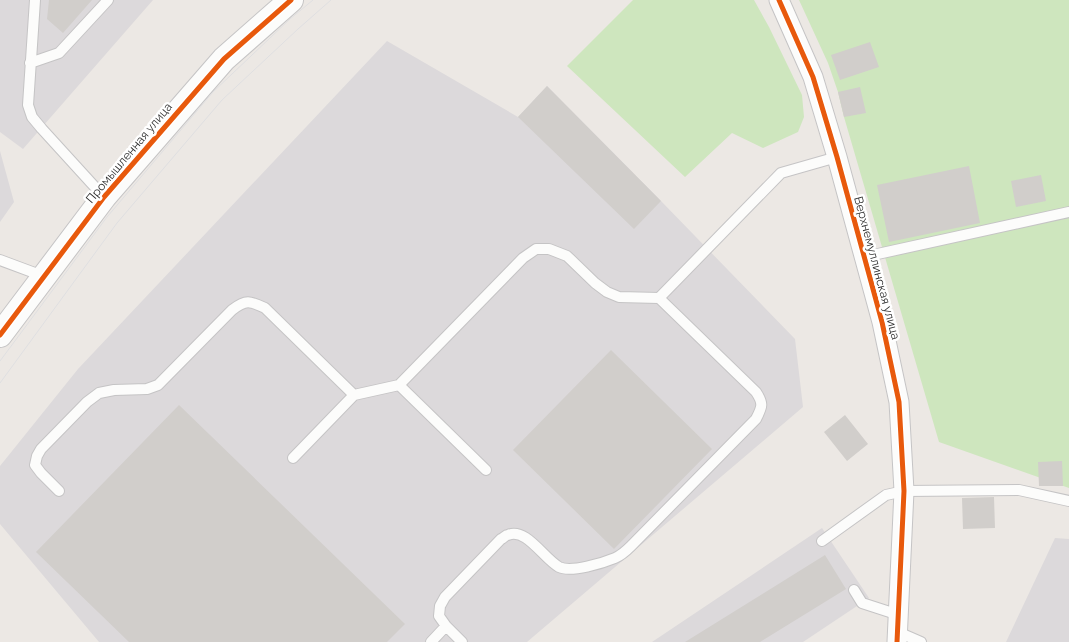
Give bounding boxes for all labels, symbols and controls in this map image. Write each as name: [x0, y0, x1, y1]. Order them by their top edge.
street label: Промышленная улица: [83, 100, 175, 206]
street label: Верхнемуллинская улица: [851, 195, 903, 341]

